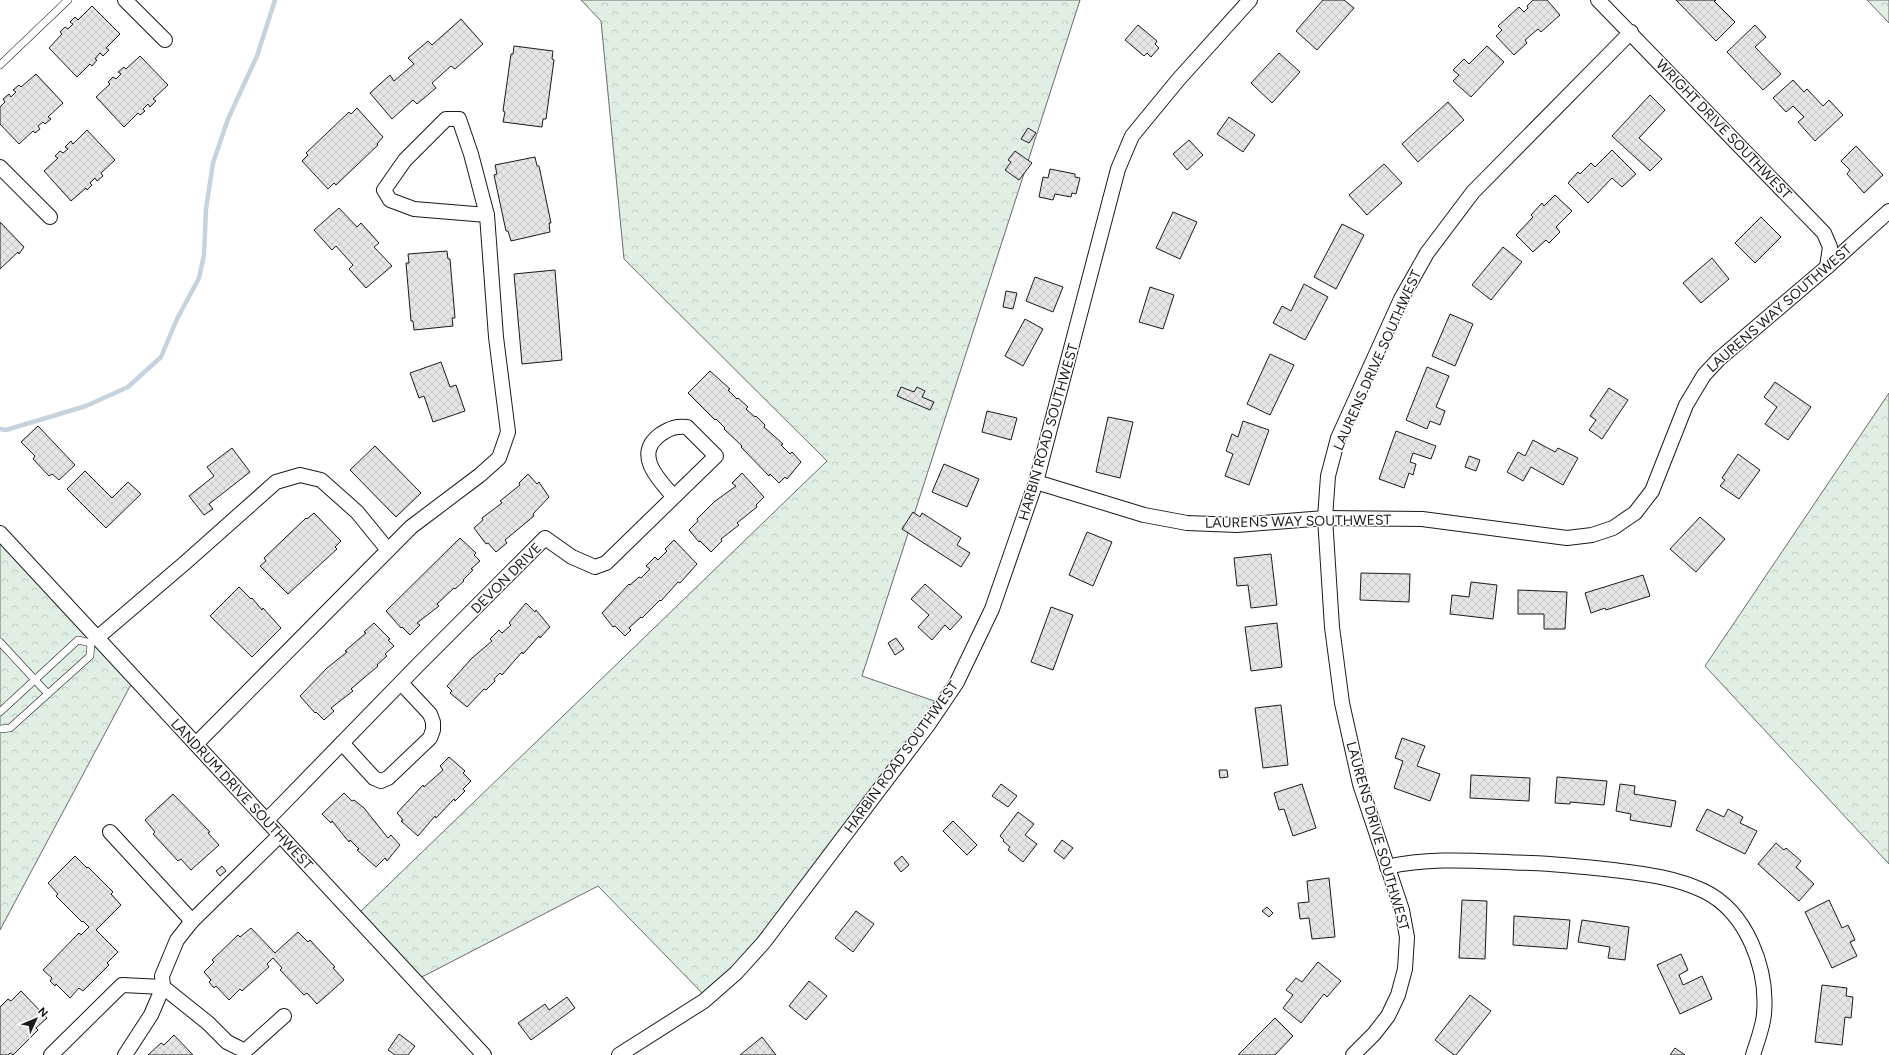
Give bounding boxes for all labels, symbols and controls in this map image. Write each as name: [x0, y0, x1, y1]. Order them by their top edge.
street label: WRIGHT DRIVE SOUTHWEST: [1652, 56, 1795, 203]
street label: LAURENS WAY SOUTHWEST: [1703, 241, 1855, 376]
street label: LAURENS DRIVE SOUTHWEST: [1330, 267, 1425, 453]
street label: HARBIN ROAD SOUTHWEST: [1015, 342, 1082, 522]
street label: LAURENS WAY SOUTHWEST: [1205, 511, 1392, 532]
street label: DEVON DRIVE: [467, 539, 545, 617]
street label: HARBIN ROAD SOUTHWEST: [841, 678, 962, 836]
street label: LANDRUM DRIVE SOUTHWEST: [167, 715, 316, 874]
street label: LAURENS DRIVE SOUTHWEST: [1342, 740, 1413, 933]
north arrow: [16, 999, 56, 1039]
text: N: [35, 1005, 50, 1020]

